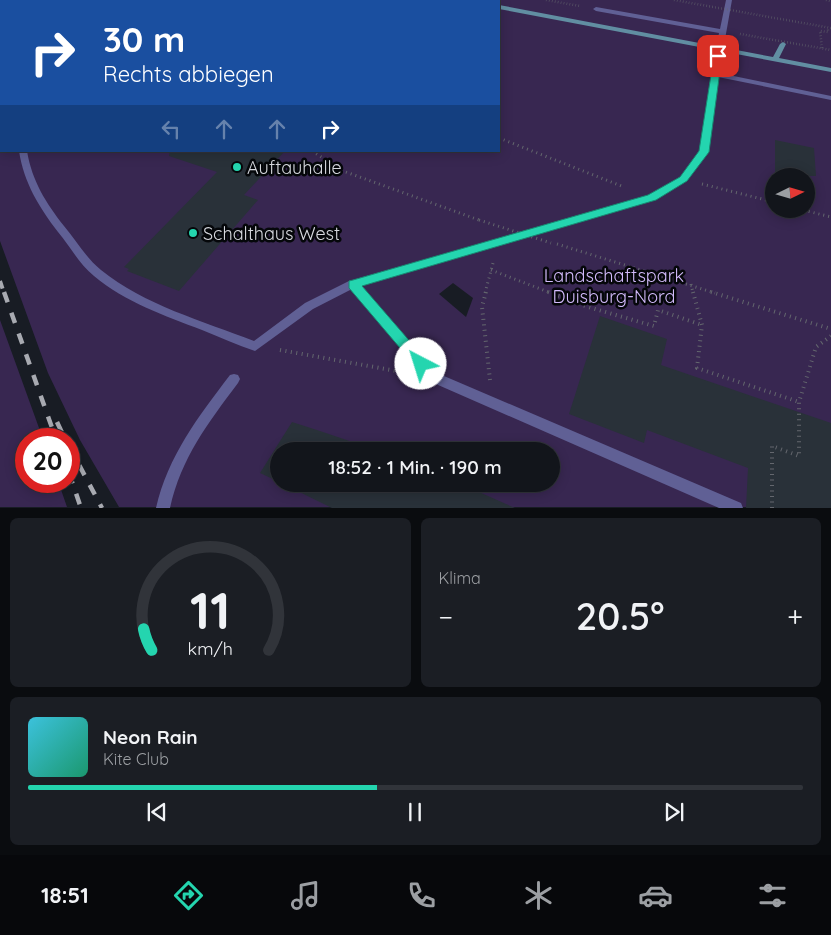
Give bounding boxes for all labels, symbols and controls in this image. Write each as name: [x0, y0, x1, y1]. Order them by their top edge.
text: 30 m: [103, 17, 185, 61]
icon: right: [20, 20, 85, 85]
pin: [697, 35, 739, 77]
icon: arrive: [704, 42, 732, 70]
text: Rechts abbiegen: [103, 60, 274, 88]
icon: left: [157, 115, 185, 143]
icon: ahead: [210, 115, 238, 143]
icon: ahead: [263, 115, 291, 143]
icon: right: [316, 115, 344, 143]
place label: Auftauhalle: [247, 156, 342, 179]
marker: Auftauhalle: [231, 161, 243, 173]
north arrow: [765, 168, 815, 218]
map controls: [765, 168, 815, 218]
place label: Schalthaus West: [203, 222, 340, 245]
marker: Schalthaus West: [187, 227, 199, 239]
park label: Landschaftspark Duisburg-Nord: [544, 264, 684, 308]
position arrow: [394, 337, 446, 389]
speed limit sign: 20: [15, 428, 80, 493]
text: 18:52 · 1 Min. · 190 m: [328, 455, 502, 479]
text: Klima: [439, 568, 481, 588]
text: 11: [190, 577, 230, 642]
text: 20.5°: [576, 592, 665, 640]
text: −: [439, 599, 453, 634]
text: +: [787, 599, 803, 634]
text: km/h: [188, 637, 233, 659]
text: Neon Rain: [103, 725, 198, 749]
text: Kite Club: [103, 749, 169, 769]
icon: previous: [143, 798, 171, 826]
icon: pause: [401, 798, 429, 826]
icon: next: [660, 798, 688, 826]
icon: directions: [171, 878, 206, 913]
icon: music: [288, 878, 323, 913]
icon: phone: [404, 878, 439, 913]
icon: climate: [521, 878, 556, 913]
icon: car: [638, 878, 673, 913]
icon: filters: [755, 878, 790, 913]
text: 18:51: [41, 881, 89, 909]

